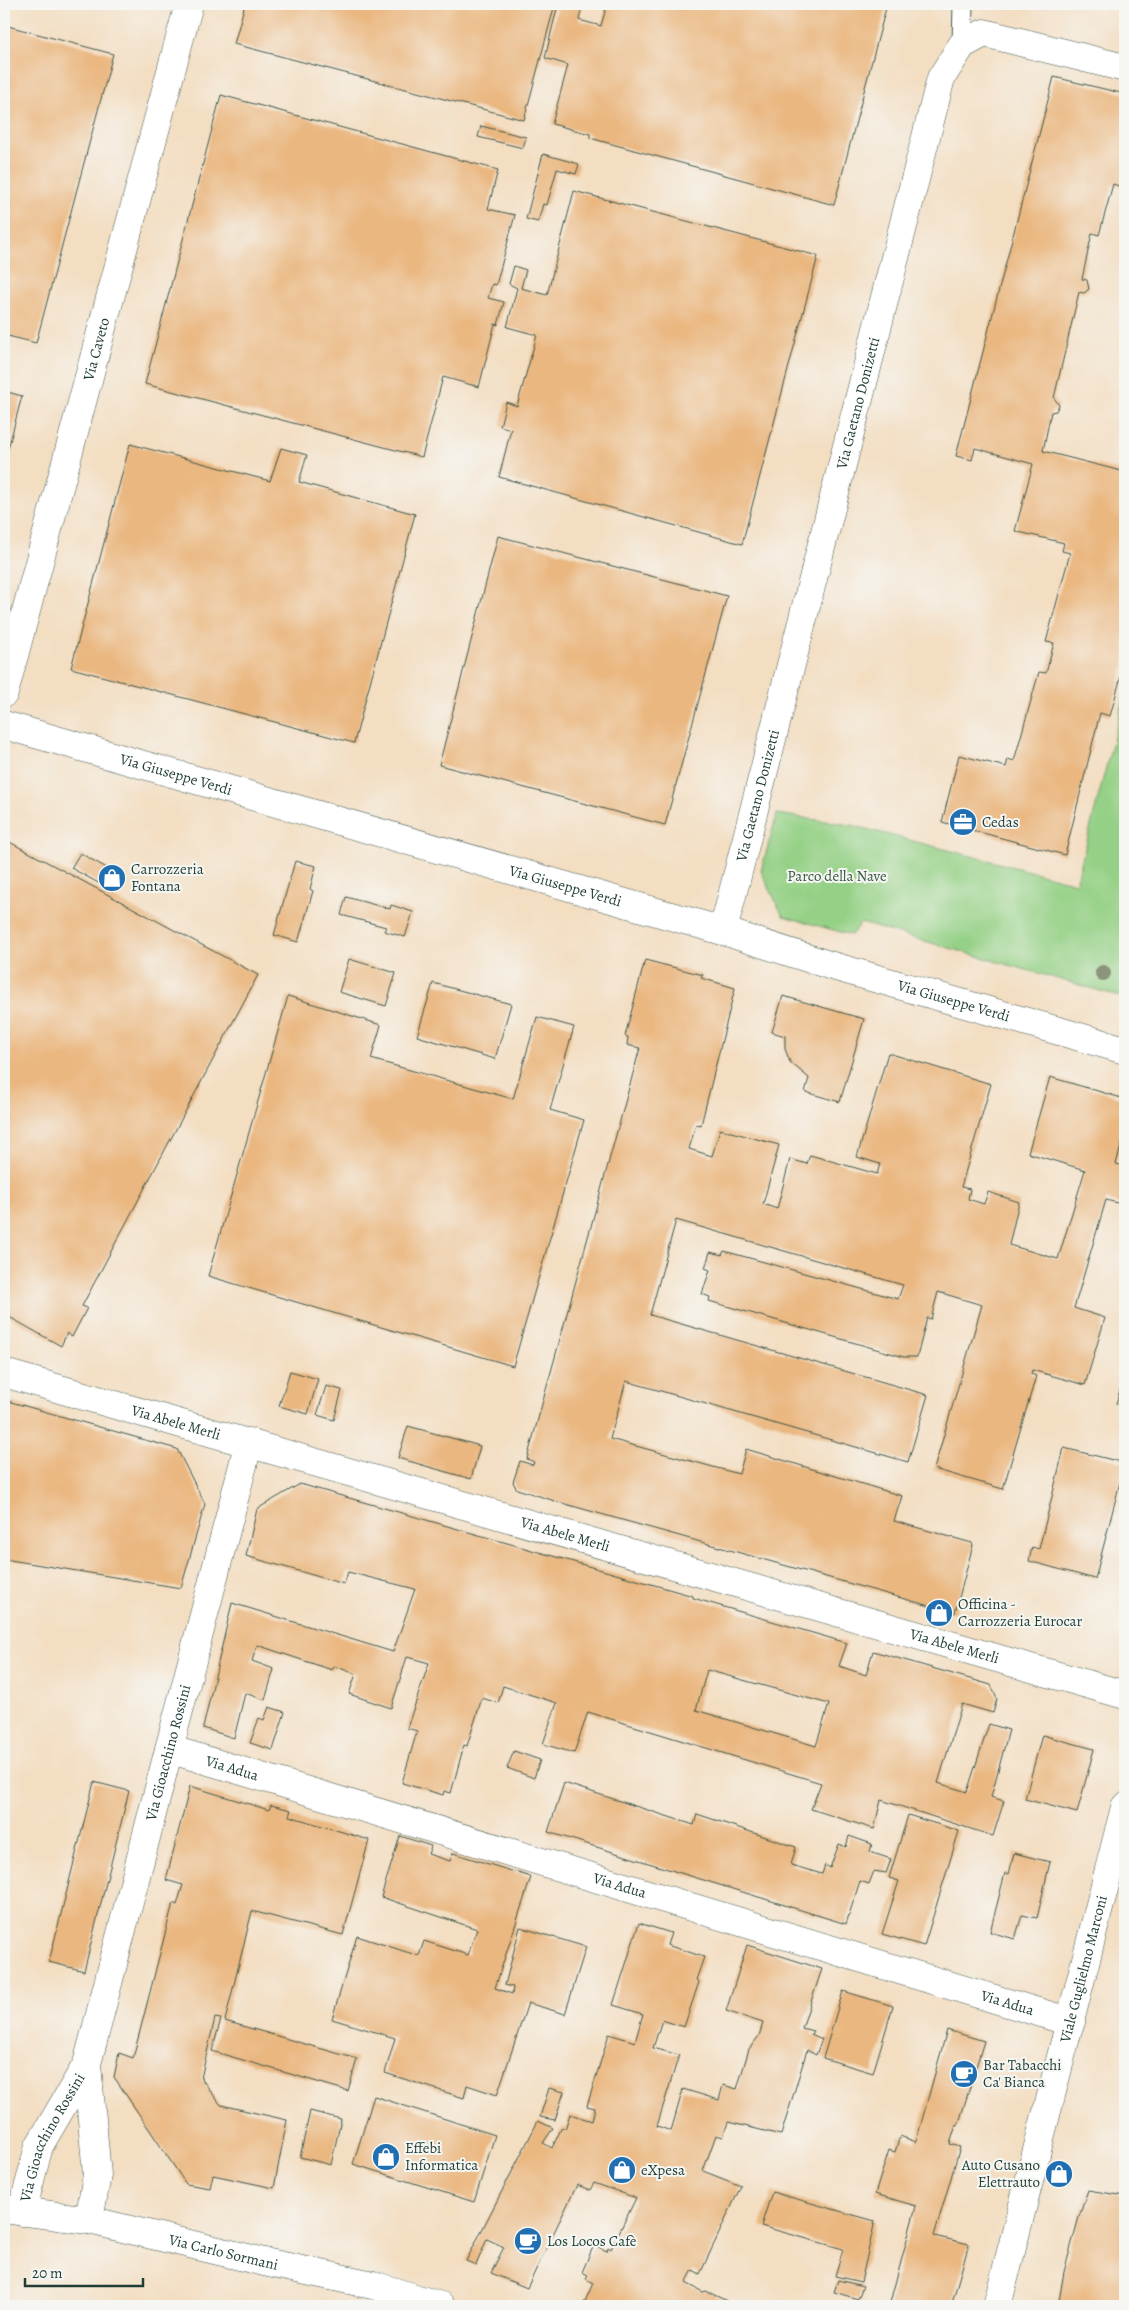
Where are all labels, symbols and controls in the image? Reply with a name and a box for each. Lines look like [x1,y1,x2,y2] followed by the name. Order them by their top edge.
[78,315,114,384] street label: Via Caveto
[831,335,884,472] street label: Via Gaetano Donizetti
[731,727,784,864] street label: Via Gaetano Donizetti
[117,748,235,800] street label: Via Giuseppe Verdi
[948,807,978,837] office icon: Cedas
[982,812,1019,832] place label: Cedas
[131,859,204,896] place label: Carrozzeria Fontana
[506,860,624,911] street label: Via Giuseppe Verdi
[97,863,127,893] shop icon: Carrozzeria Fontana
[787,866,887,886] park label: Parco della Nave
[894,975,1012,1026] street label: Via Giuseppe Verdi
[128,1400,223,1445] street label: Via Abele Merli
[517,1512,612,1557] street label: Via Abele Merli
[958,1594,1083,1631] place label: Officina - Carrozzeria Eurocar
[924,1598,954,1628] shop icon: Officina - Carrozzeria Eurocar
[907,1623,1001,1668] street label: Via Abele Merli
[141,1682,195,1824] street label: Via Gioacchino Rossini
[202,1750,261,1786] street label: Via Adua
[590,1868,649,1903] street label: Via Adua
[1055,1893,1112,2046] street label: Viale Guglielmo Marconi
[977,1985,1036,2020] street label: Via Adua
[983,2055,1061,2092] place label: Bar Tabacchi Ca' Bianca
[949,2059,979,2089] cafe icon: Bar Tabacchi Ca' Bianca
[15,2070,89,2205] street label: Via Gioacchino Rossini
[405,2138,478,2175] place label: Effebi Informatica
[371,2142,401,2172] shop icon: Effebi Informatica
[607,2155,637,2185] shop icon: eXpesa
[961,2155,1040,2192] place label: Auto Cusano Elettrauto
[1044,2159,1074,2189] shop icon: Auto Cusano Elettrauto
[641,2160,685,2180] place label: eXpesa
[513,2226,543,2256] cafe icon: Los Locos Cafè
[166,2229,280,2275] street label: Via Carlo Sormani
[547,2231,637,2251] place label: Los Locos Cafè
[25,2255,142,2287] scale bar
[32,2263,63,2283] text: 20 m

